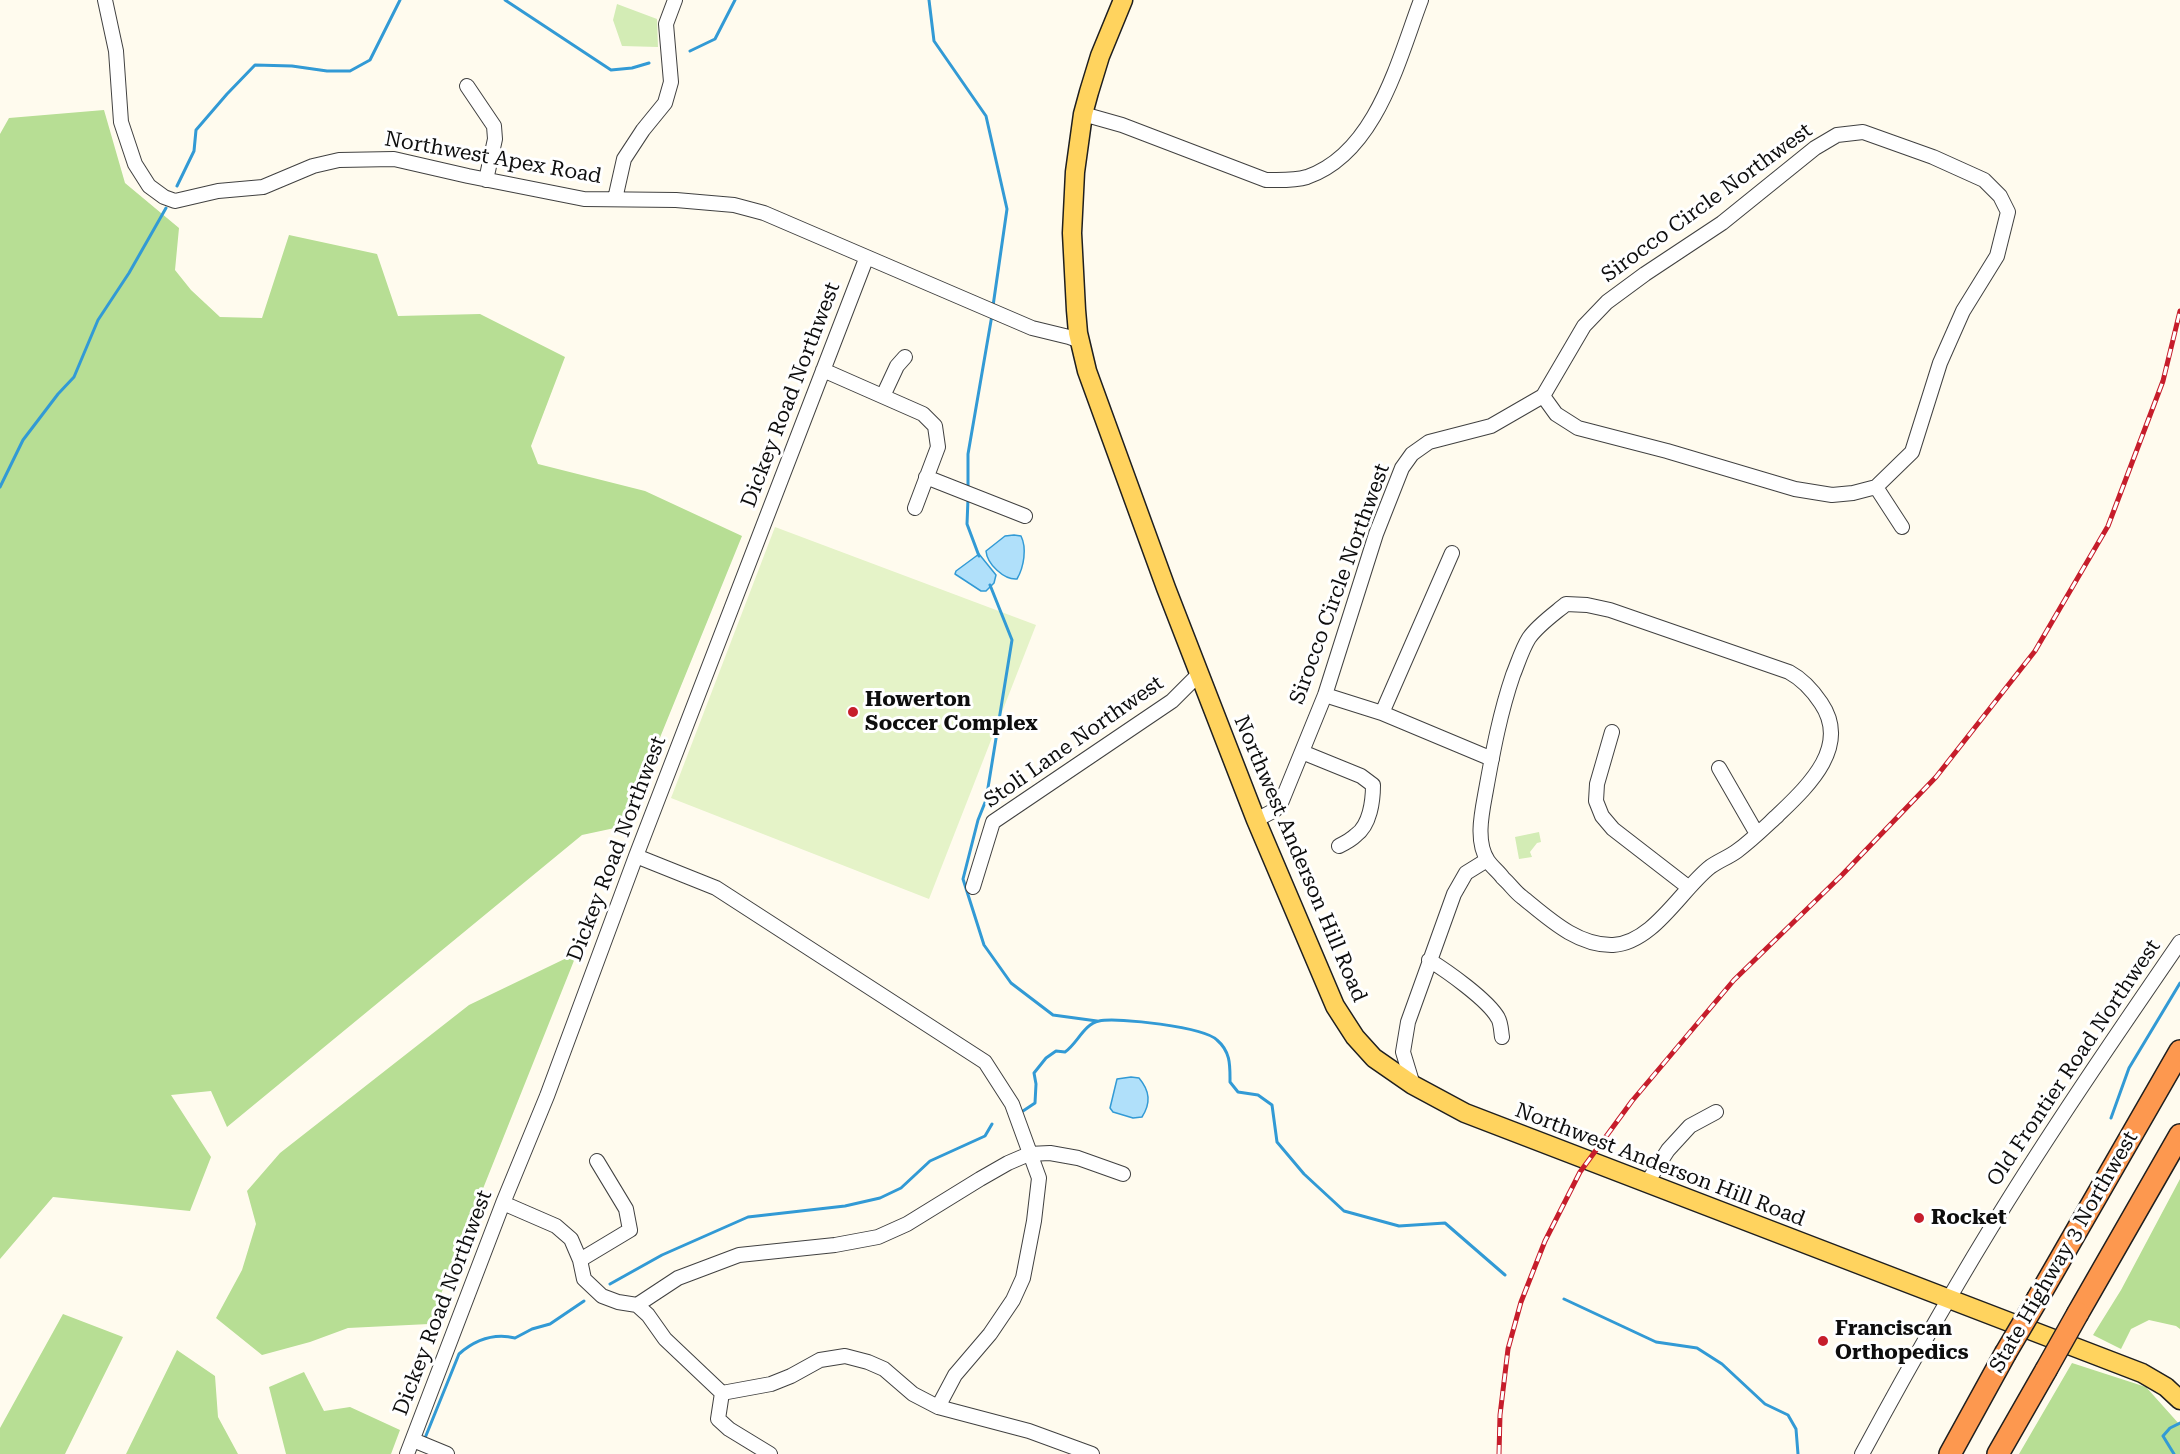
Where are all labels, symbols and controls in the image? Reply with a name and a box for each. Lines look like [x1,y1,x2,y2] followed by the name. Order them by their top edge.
[1597,118,1817,288] street label: Sirocco Circle Northwest
[383,127,603,189] street label: Northwest Apex Road
[736,279,846,511] street label: Dickey Road Northwest
[1285,460,1395,708] street label: Sirocco Circle Northwest
[980,671,1168,813] street label: Stoli Lane Northwest
[865,687,1038,737] place label: Howerton Soccer Complex
[846,705,860,719] marker: Howerton Soccer Complex
[1228,712,1372,1006] street label: Northwest Anderson Hill Road
[562,733,672,965] street label: Dickey Road Northwest
[1982,935,2166,1191] street label: Old Frontier Road Northwest
[1511,1098,1809,1232] street label: Northwest Anderson Hill Road
[1984,1127,2144,1377] street label: State Highway 3 Northwest
[388,1187,498,1419] street label: Dickey Road Northwest
[1931,1205,2006,1231] place label: Rocket
[1912,1211,1926,1225] marker: Rocket
[1835,1316,1969,1366] place label: Franciscan Orthopedics
[1816,1334,1830,1348] marker: Franciscan Orthopedics

